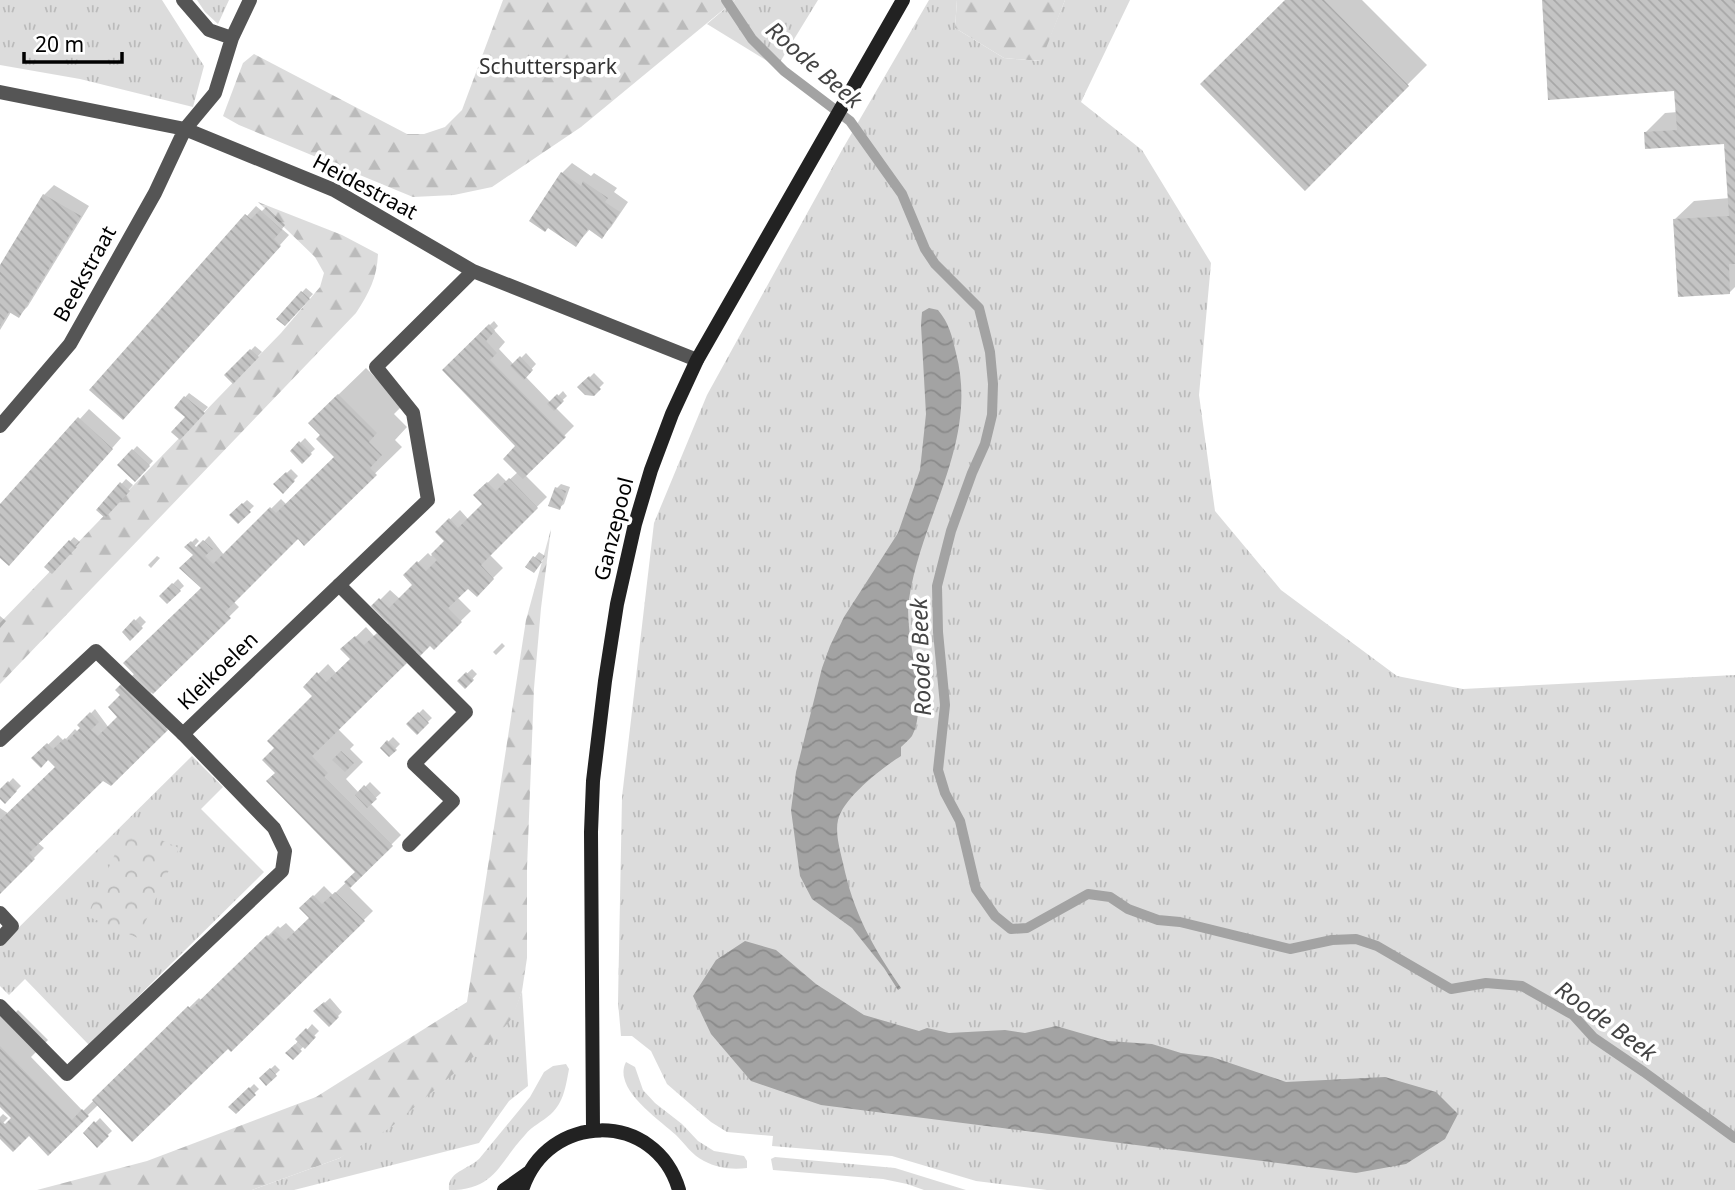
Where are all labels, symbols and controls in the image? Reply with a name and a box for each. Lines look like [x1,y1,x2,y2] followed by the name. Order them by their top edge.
[760,13,871,116] water label: Roode Beek
[24,21,122,65] scale bar
[35,30,84,58] text: 20 m
[479,52,618,80] park label: Schutterspark
[308,147,423,226] street label: Heidestraat
[46,220,122,326] street label: Beekstraat
[587,474,639,583] street label: Ganzepool
[902,596,938,717] water label: Roode Beek
[171,625,264,716] street label: Kleikoelen
[1549,973,1665,1069] water label: Roode Beek

